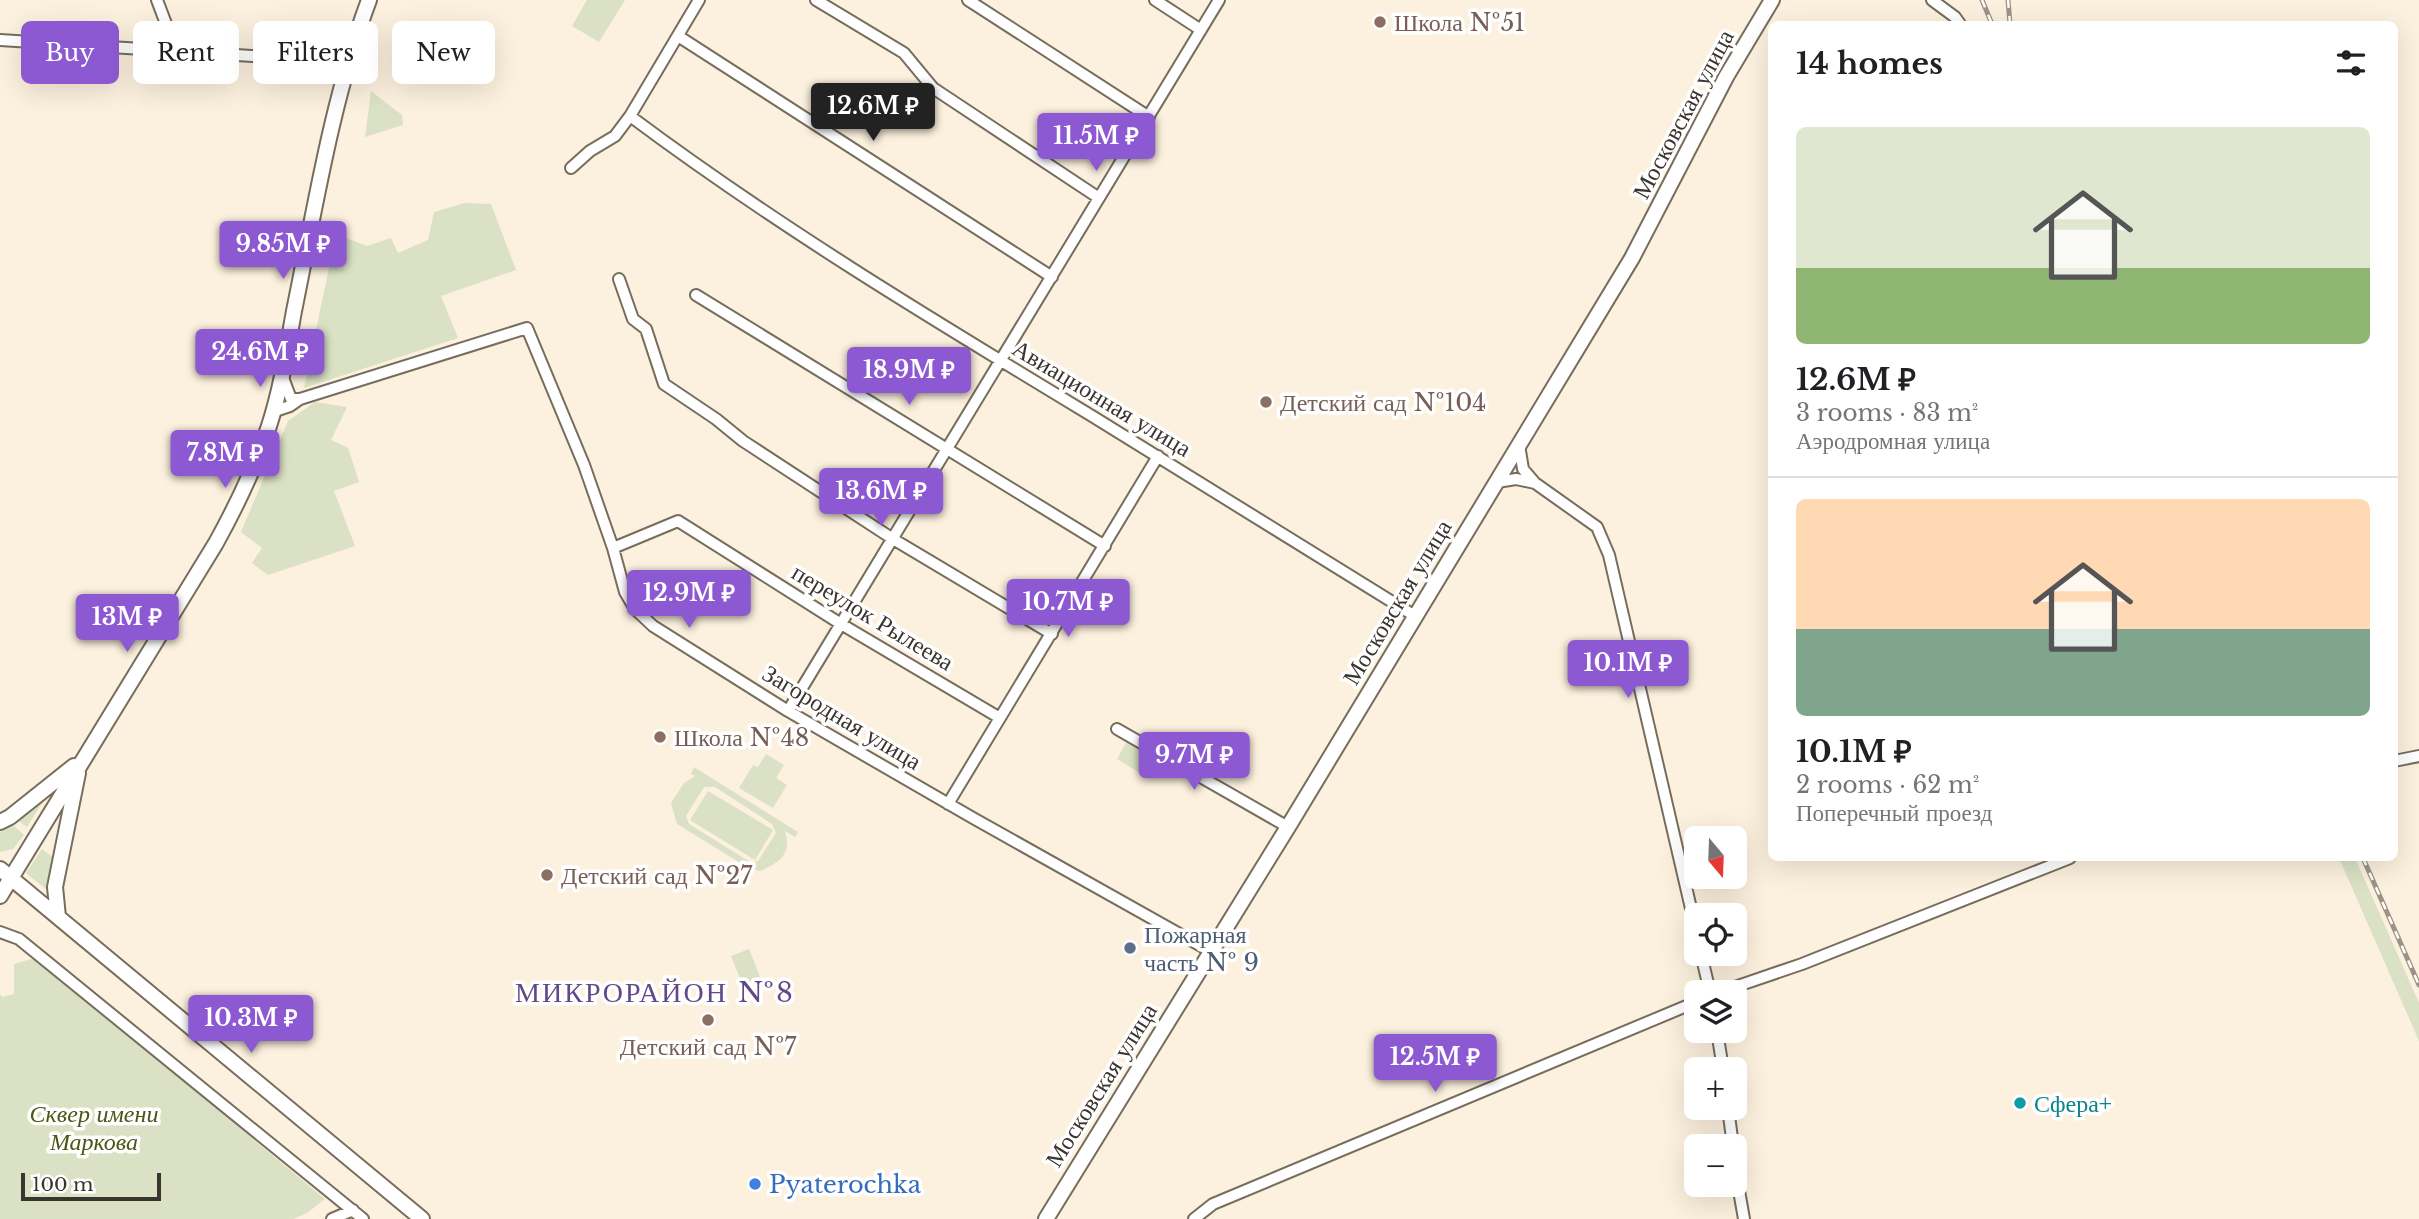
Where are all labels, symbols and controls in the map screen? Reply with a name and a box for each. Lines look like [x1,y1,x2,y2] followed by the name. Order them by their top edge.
[1394,8,1525,37] place label: Школа №51
[1372,14,1388,30] marker: Школа №51
[21,21,119,84] chip: Buy
[133,21,239,84] chip: Rent
[253,21,378,84] chip: Filters
[392,21,495,84] chip: New
[1626,24,1740,204] street label: Московская улица
[2332,44,2370,82] icon: filters
[1796,45,1943,82] text: 14 homes
[808,83,938,143] pin: 12.6M ₽
[827,92,919,120] text: 12.6M ₽
[1031,114,1161,173] pin: 11.5M ₽
[1053,122,1139,150] text: 11.5M ₽
[2020,172,2146,298] icon: home
[218,222,348,281] pin: 9.85M ₽
[235,230,331,258] text: 9.85M ₽
[195,330,325,389] pin: 24.6M ₽
[1007,333,1197,463] street label: Авиационная улица
[211,338,309,366] text: 24.6M ₽
[844,348,974,407] pin: 18.9M ₽
[863,356,955,384] text: 18.9M ₽
[1796,361,1916,398] text: 12.6M ₽
[1280,388,1486,417] place label: Детский сад №104
[1258,394,1274,410] marker: Детский сад №104
[1796,399,1978,427] text: 3 rooms · 83 m²
[1796,427,1990,455] text: Аэродромная улица
[168,430,282,490] pin: 7.8M ₽
[187,439,263,467] text: 7.8M ₽
[816,468,946,528] pin: 13.6M ₽
[835,477,927,505] text: 13.6M ₽
[1336,514,1458,690] street label: Московская улица
[2020,544,2146,670] icon: home
[787,557,959,677] street label: переулок Рылеева
[624,570,754,630] pin: 12.9M ₽
[643,579,735,607] text: 12.9M ₽
[1003,580,1133,639] pin: 10.7M ₽
[1023,588,1113,616] text: 10.7M ₽
[78,594,176,654] pin: 13M ₽
[92,603,162,631] text: 13M ₽
[1563,640,1693,700] pin: 10.1M ₽
[1584,649,1672,677] text: 10.1M ₽
[757,658,927,776] street label: Загородная улица
[674,723,809,752] place label: Школа №48
[652,729,668,745] marker: Школа №48
[1137,732,1251,792] pin: 9.7M ₽
[1796,733,1912,770] text: 10.1M ₽
[1155,741,1233,769] text: 9.7M ₽
[1796,771,1979,799] text: 2 rooms · 62 m²
[1796,799,1992,827] text: Поперечный проезд
[1684,826,1746,889] north arrow
[1684,826,1747,1197] map controls
[561,861,753,890] place label: Детский сад №27
[539,867,555,883] marker: Детский сад №27
[1684,903,1747,966] button: locate
[1144,920,1259,977] place label: Пожарная часть № 9
[1122,940,1138,956] marker: Пожарная часть № 9
[515,975,795,1010] district label: МИКРОРАЙОН №8
[1684,980,1747,1043] button: layers
[186,996,316,1055] pin: 10.3M ₽
[1039,998,1163,1172] street label: Московская улица
[204,1004,298,1032] text: 10.3M ₽
[700,1012,716,1028] marker: Детский сад №7
[620,1032,797,1061] place label: Детский сад №7
[1370,1034,1500,1094] pin: 12.5M ₽
[1390,1043,1480,1071] text: 12.5M ₽
[1684,1057,1747,1120] button: +
[2034,1089,2112,1118] place label: Сфера+
[2012,1095,2028,1111] marker: Сфера+
[30,1099,158,1156] park label: Сквер имени Маркова
[1684,1134,1747,1197] button: −
[21,1170,161,1202] scale bar
[769,1170,922,1199] place label: Pyaterochka
[32,1173,93,1196] text: 100 m
[747,1176,763,1192] marker: Pyaterochka

